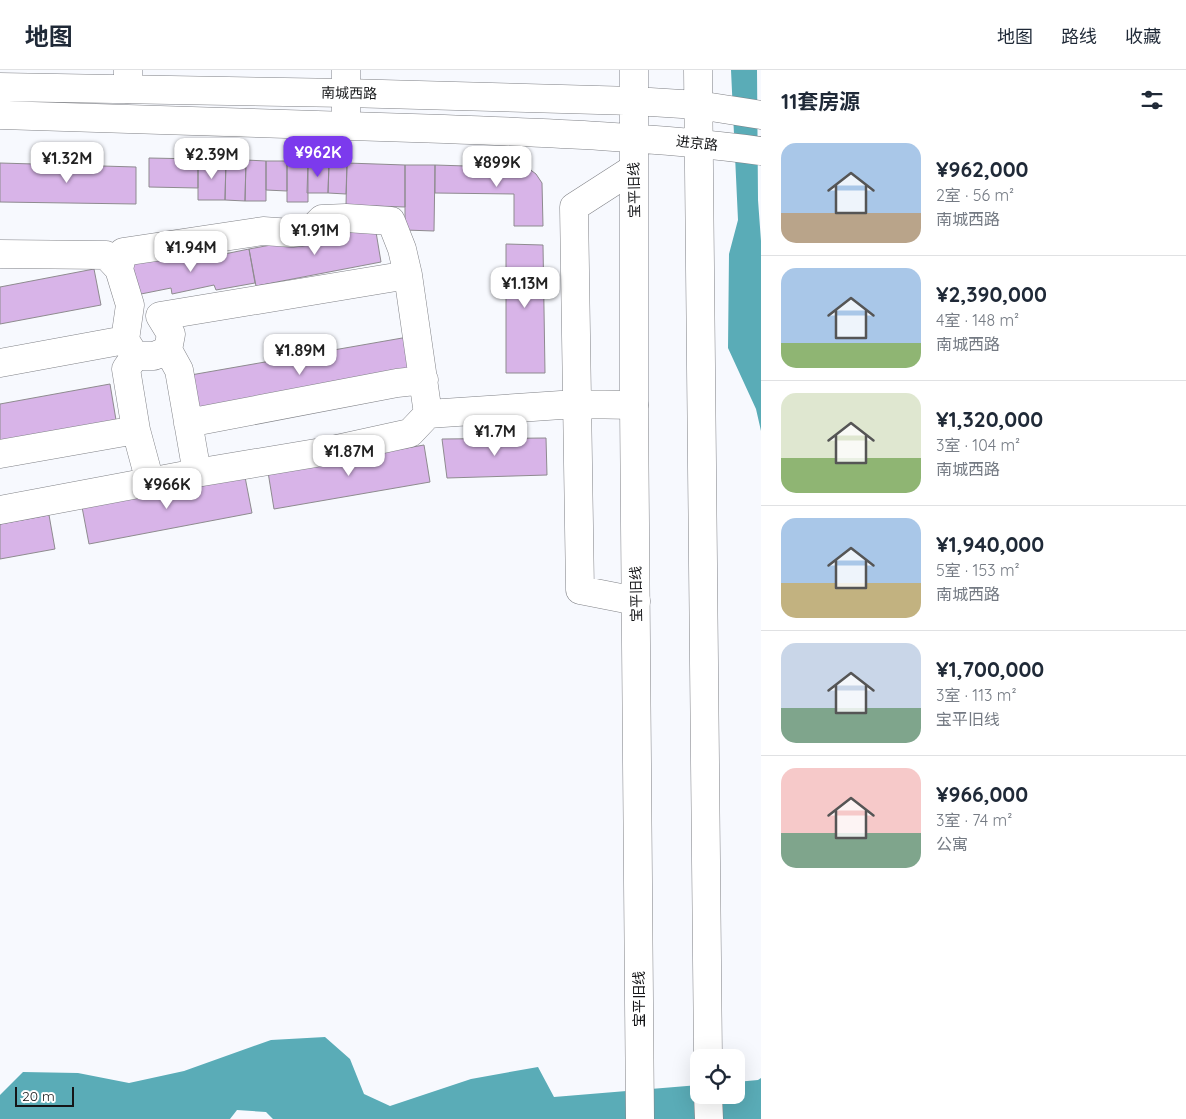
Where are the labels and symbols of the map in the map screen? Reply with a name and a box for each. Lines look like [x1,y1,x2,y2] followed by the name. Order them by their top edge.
[321,84,377,102] street label: 南城西路
[675,132,719,154] street label: 进京路
[283,136,353,178] pin: ¥962K
[171,138,253,180] pin: ¥2.39M
[26,142,108,184] pin: ¥1.32M
[462,146,532,188] pin: ¥899K
[625,162,643,218] street label: 宝平旧线
[274,214,356,256] pin: ¥1.91M
[150,230,232,273] pin: ¥1.94M
[484,266,566,309] pin: ¥1.13M
[259,334,341,376] pin: ¥1.89M
[460,414,530,457] pin: ¥1.7M
[308,434,390,477] pin: ¥1.87M
[132,468,202,510] pin: ¥966K
[627,566,645,622] street label: 宝平旧线
[630,971,648,1027] street label: 宝平旧线
[15,1084,74,1107] scale bar

